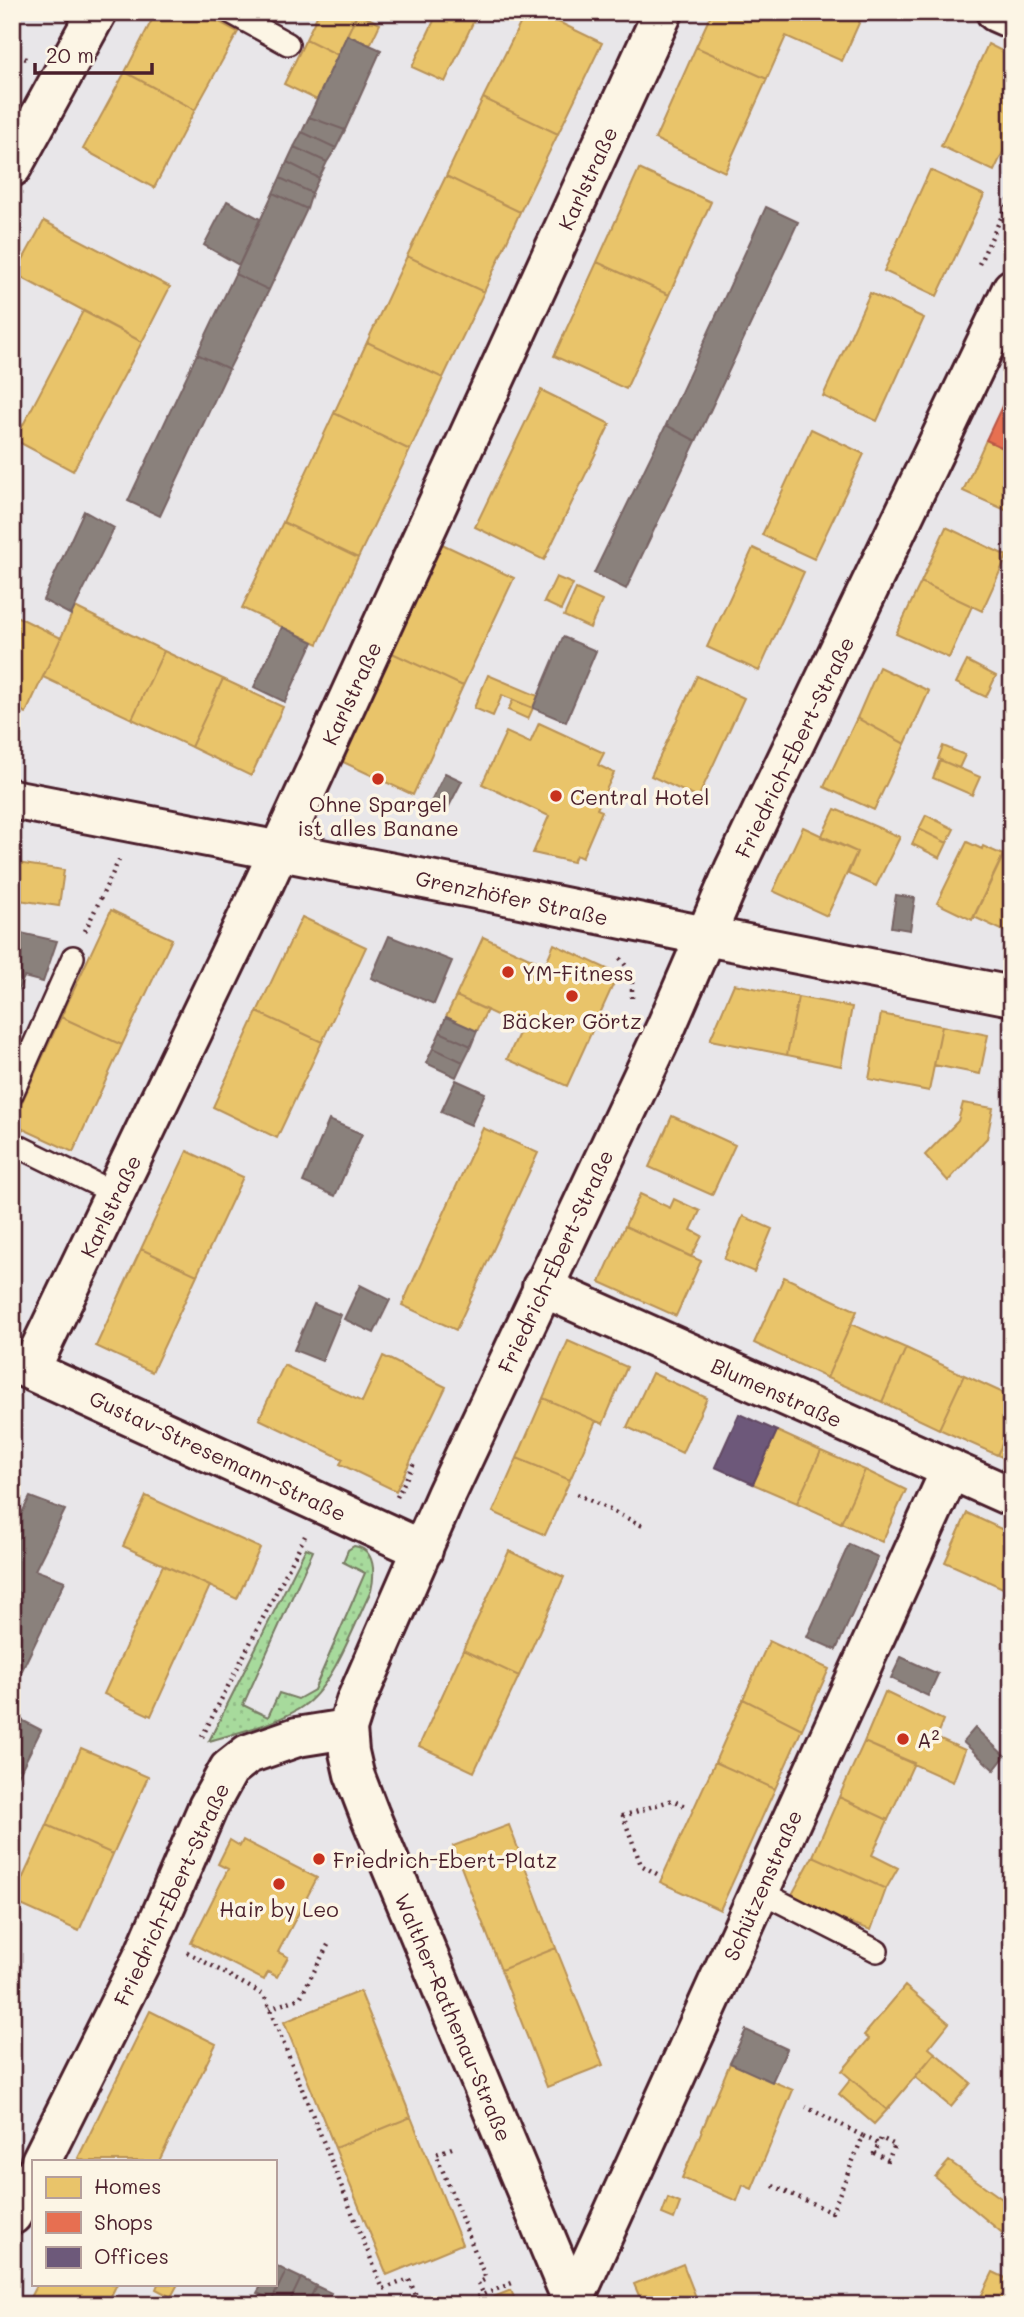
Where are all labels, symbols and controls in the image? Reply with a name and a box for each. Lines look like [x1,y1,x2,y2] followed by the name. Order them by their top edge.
[35,32,152,76] scale bar
[46,41,94,68] text: 20 m
[551,122,623,234] street label: Karlstraße
[729,632,859,862] street label: Friedrich-Ebert-Straße
[315,637,387,749] street label: Karlstraße
[370,771,386,787] marker: Ohne Spargel ist alles Banane
[570,783,709,810] place label: Central Hotel
[548,788,564,804] marker: Central Hotel
[297,790,459,841] place label: Ohne Spargel ist alles Banane
[413,863,611,931] street label: Grenzhöfer Straße
[522,959,634,986] place label: YM-Fitness
[500,964,516,980] marker: YM-Fitness
[564,988,580,1004] marker: Bäcker Görtz
[502,1007,642,1034] place label: Bäcker Görtz
[491,1145,619,1377] street label: Friedrich-Ebert-Straße
[74,1150,146,1262] street label: Karlstraße
[707,1351,847,1433] street label: Blumenstraße
[85,1384,351,1526] street label: Gustav-Stresemann-Straße
[917,1726,940,1753] place label: A²
[895,1731,911,1747] marker: A²
[107,1778,235,2010] street label: Friedrich-Ebert-Straße
[717,1805,807,1965] street label: Schützenstraße
[333,1846,557,1873] place label: Friedrich-Ebert-Platz
[311,1851,327,1867] marker: Friedrich-Ebert-Platz
[271,1876,287,1892] marker: Hair by Leo
[389,1889,519,2145] street label: Walther-Rathenau-Straße
[219,1895,339,1922] place label: Hair by Leo
[32,2160,276,2286] legend
[94,2172,161,2199] text: Homes
[94,2208,153,2235] text: Shops
[94,2242,169,2269] text: Offices

